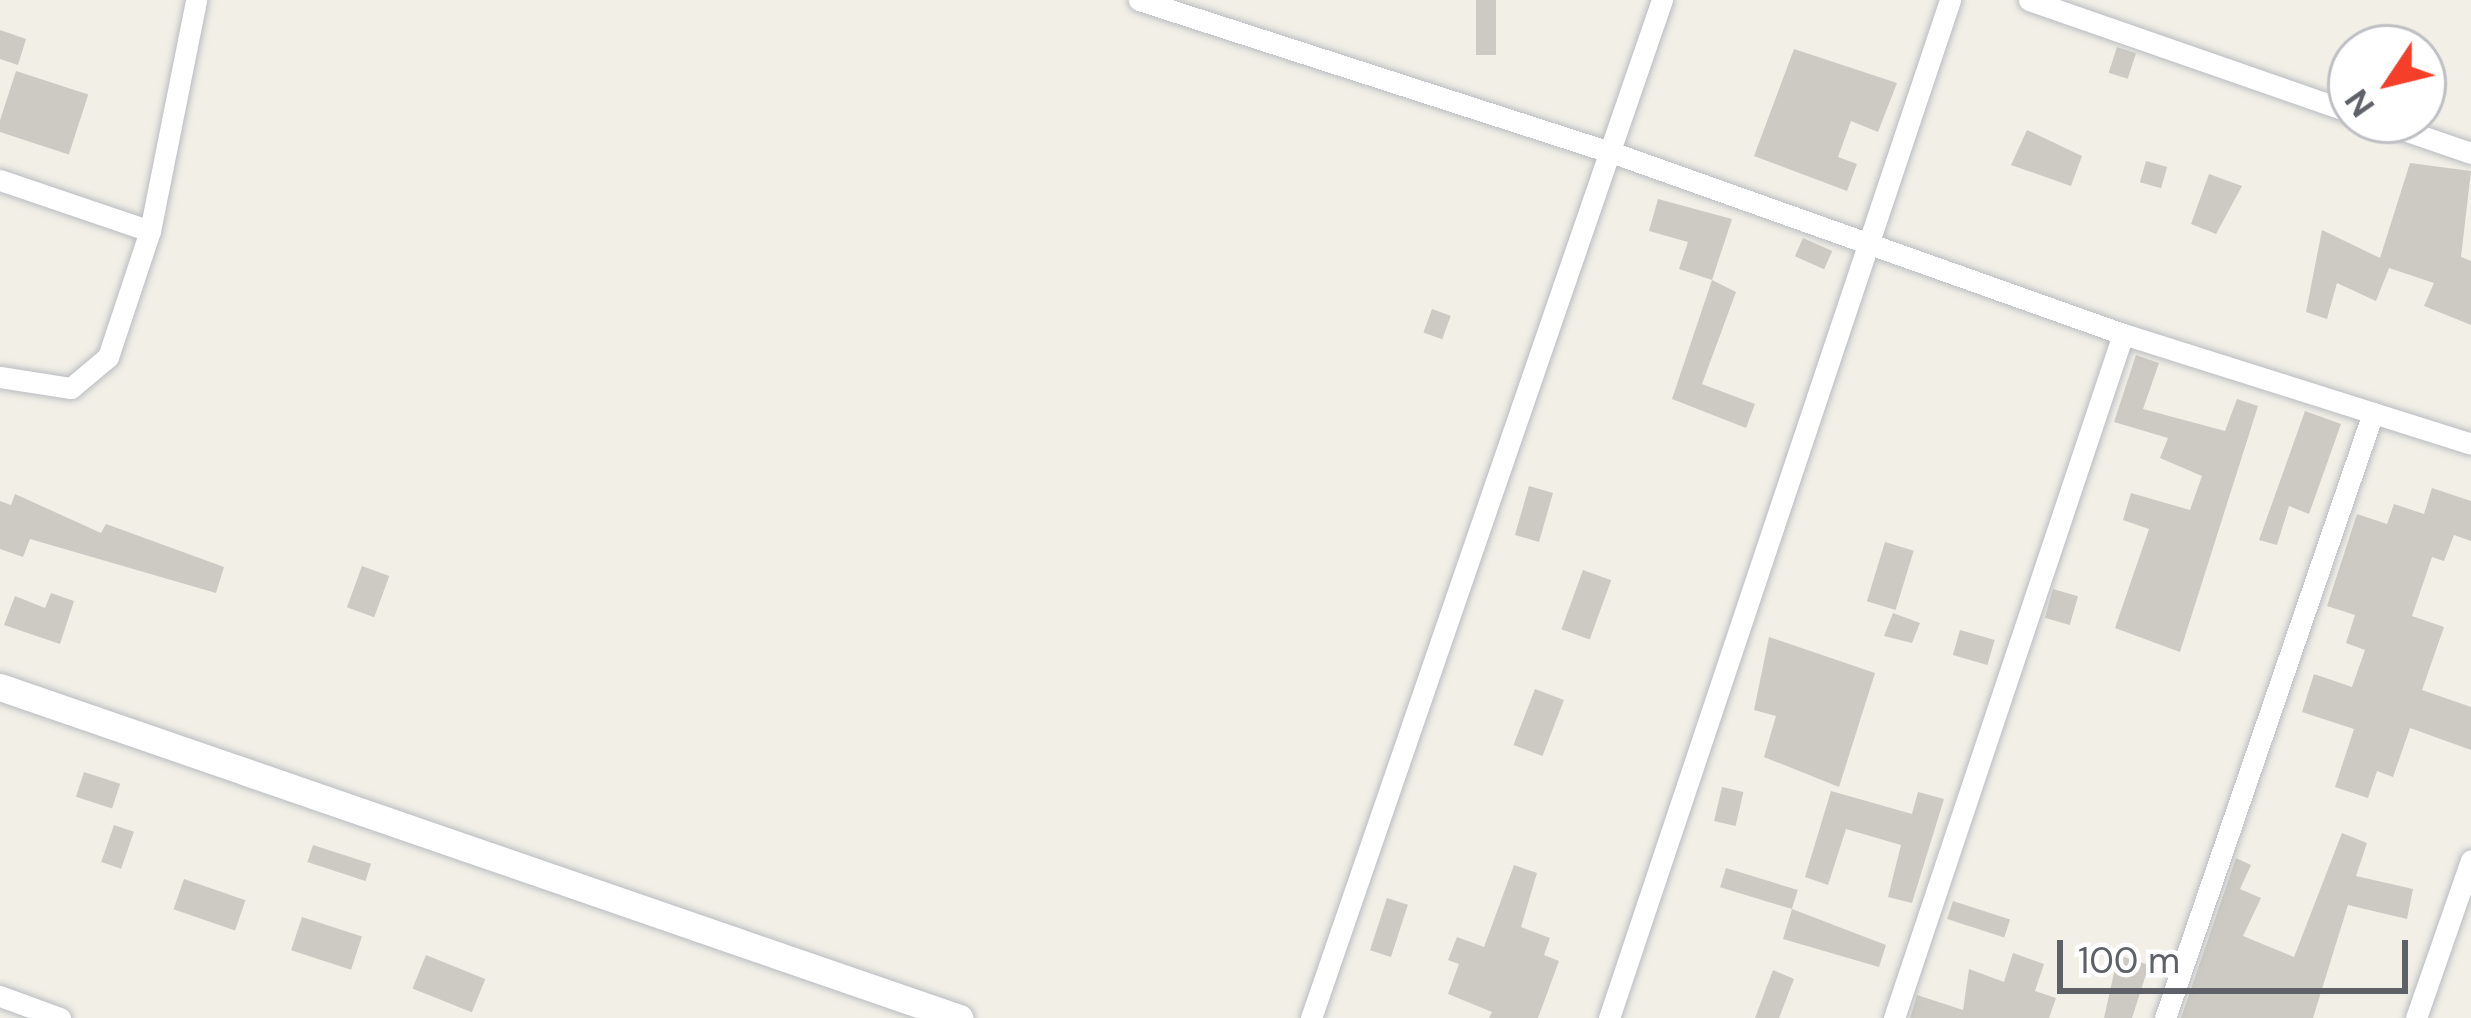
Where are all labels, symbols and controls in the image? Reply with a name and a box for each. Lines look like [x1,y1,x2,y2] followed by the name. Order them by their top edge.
[2327,24,2447,144] north arrow
[2335,81,2384,125] text: N
[2063,916,2414,990] scale bar
[2078,937,2180,984] text: 100 m

